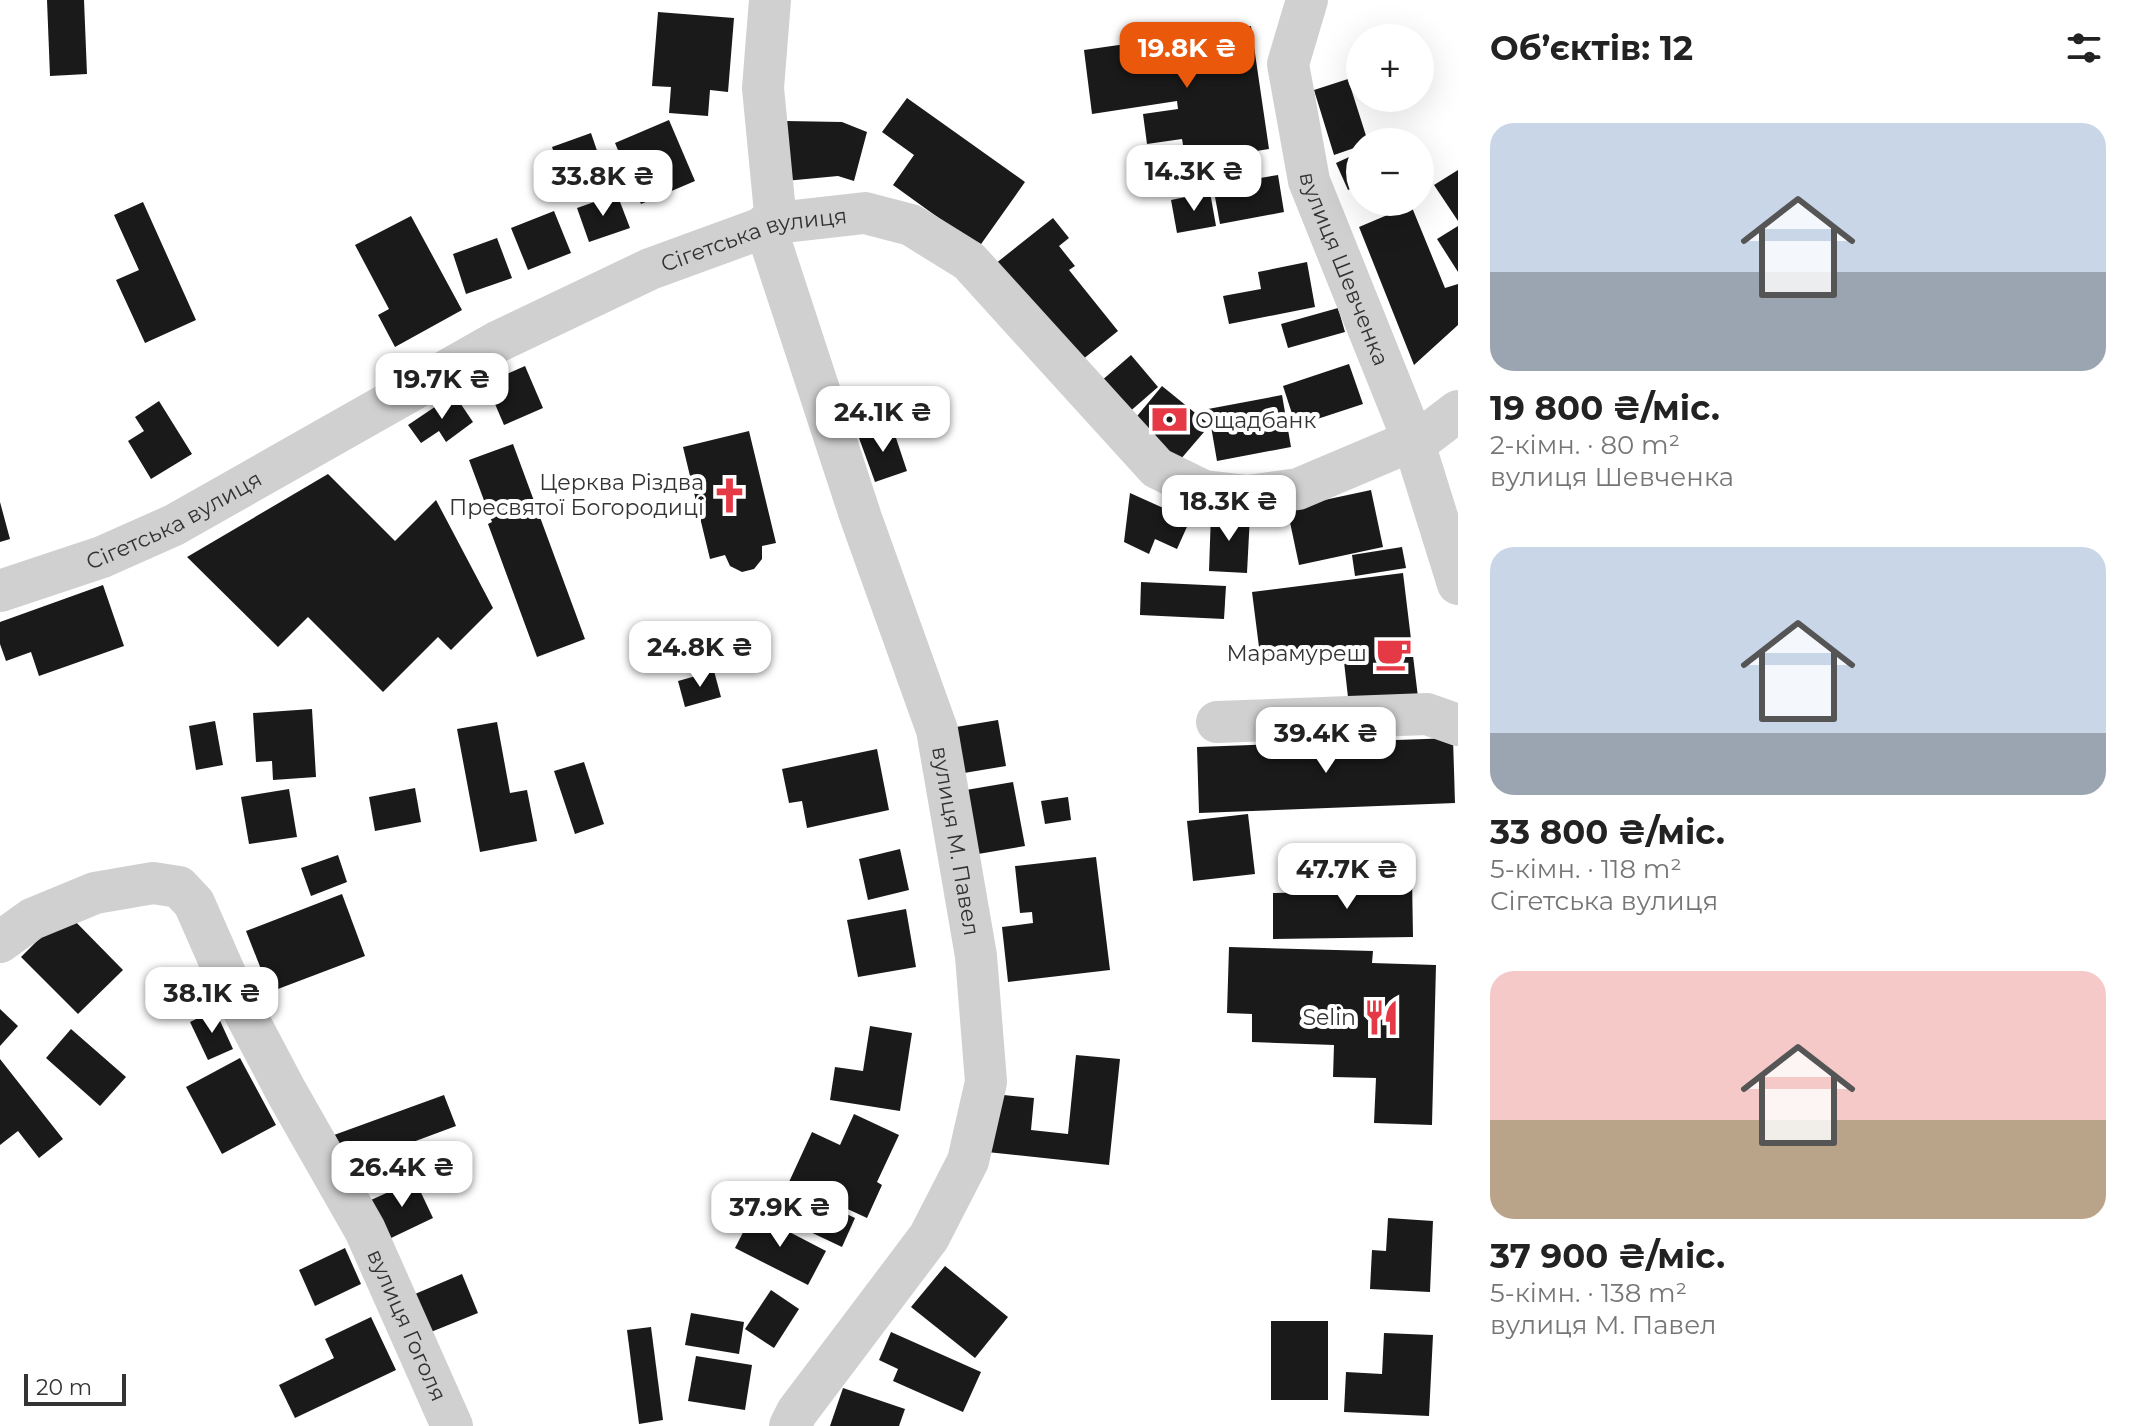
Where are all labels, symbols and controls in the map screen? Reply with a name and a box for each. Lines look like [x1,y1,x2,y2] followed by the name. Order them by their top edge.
[1113,22,1261,90] pin: 19.8K ₴
[1346,24,1434,216] map controls
[1346,24,1434,112] button: +
[2062,26,2106,70] icon: filters
[1490,27,1693,69] text: Об’єктів: 12
[1138,32,1236,64] text: 19.8K ₴
[1346,128,1434,216] button: −
[1120,145,1268,213] pin: 14.3K ₴
[529,150,677,218] pin: 33.8K ₴
[1144,155,1244,187] text: 14.3K ₴
[552,160,654,192] text: 33.8K ₴
[1294,170,1395,369] street label: вулиця Шевченка
[1726,175,1870,319] icon: home
[657,202,848,277] street label: Сігетська вулиця
[368,353,516,421] pin: 19.7K ₴
[394,363,491,395] text: 19.7K ₴
[809,386,957,454] pin: 24.1K ₴
[1490,387,1720,429] text: 19 800 ₴/міс.
[834,396,932,428] text: 24.1K ₴
[1150,401,1188,439] bank icon: Ощадбанк
[1195,407,1316,434] place label: Ощадбанк
[1490,429,1680,461] text: 2-кімн. · 80 m²
[1490,461,1734,493] text: вулиця Шевченка
[82,465,266,575] street label: Сігетська вулиця
[449,469,704,521] place label: Церква Різдва Пресвятої Богородиці
[1155,475,1303,543] pin: 18.3K ₴
[711,476,749,514] church icon: Церква Різдва Пресвятої Богородиці
[1180,485,1278,517] text: 18.3K ₴
[1726,599,1870,743] icon: home
[626,621,774,689] pin: 24.8K ₴
[647,631,753,663] text: 24.8K ₴
[1374,634,1412,672] cafe icon: Марамуреш
[1226,640,1367,667] place label: Марамуреш
[1252,707,1400,775] pin: 39.4K ₴
[1274,717,1378,749] text: 39.4K ₴
[927,744,986,938] street label: вулиця М. Павел
[1490,811,1725,853] text: 33 800 ₴/міс.
[1273,843,1421,911] pin: 47.7K ₴
[1296,853,1398,885] text: 47.7K ₴
[1490,853,1682,885] text: 5-кімн. · 118 m²
[1490,885,1718,917] text: Сігетська вулиця
[138,967,286,1035] pin: 38.1K ₴
[163,977,261,1009] text: 38.1K ₴
[1363,998,1401,1036] restaurant icon: Selin
[1302,1004,1356,1031] place label: Selin
[1726,1023,1870,1167] icon: home
[328,1141,476,1209] pin: 26.4K ₴
[350,1151,454,1183] text: 26.4K ₴
[706,1181,854,1249] pin: 37.9K ₴
[729,1191,831,1223] text: 37.9K ₴
[1490,1235,1725,1277] text: 37 900 ₴/міс.
[362,1245,453,1405] street label: вулиця Гоголя
[1490,1277,1687,1309] text: 5-кімн. · 138 m²
[1490,1309,1716,1341] text: вулиця М. Павел
[24,1370,126,1406] scale bar
[36,1374,92,1401] text: 20 m

